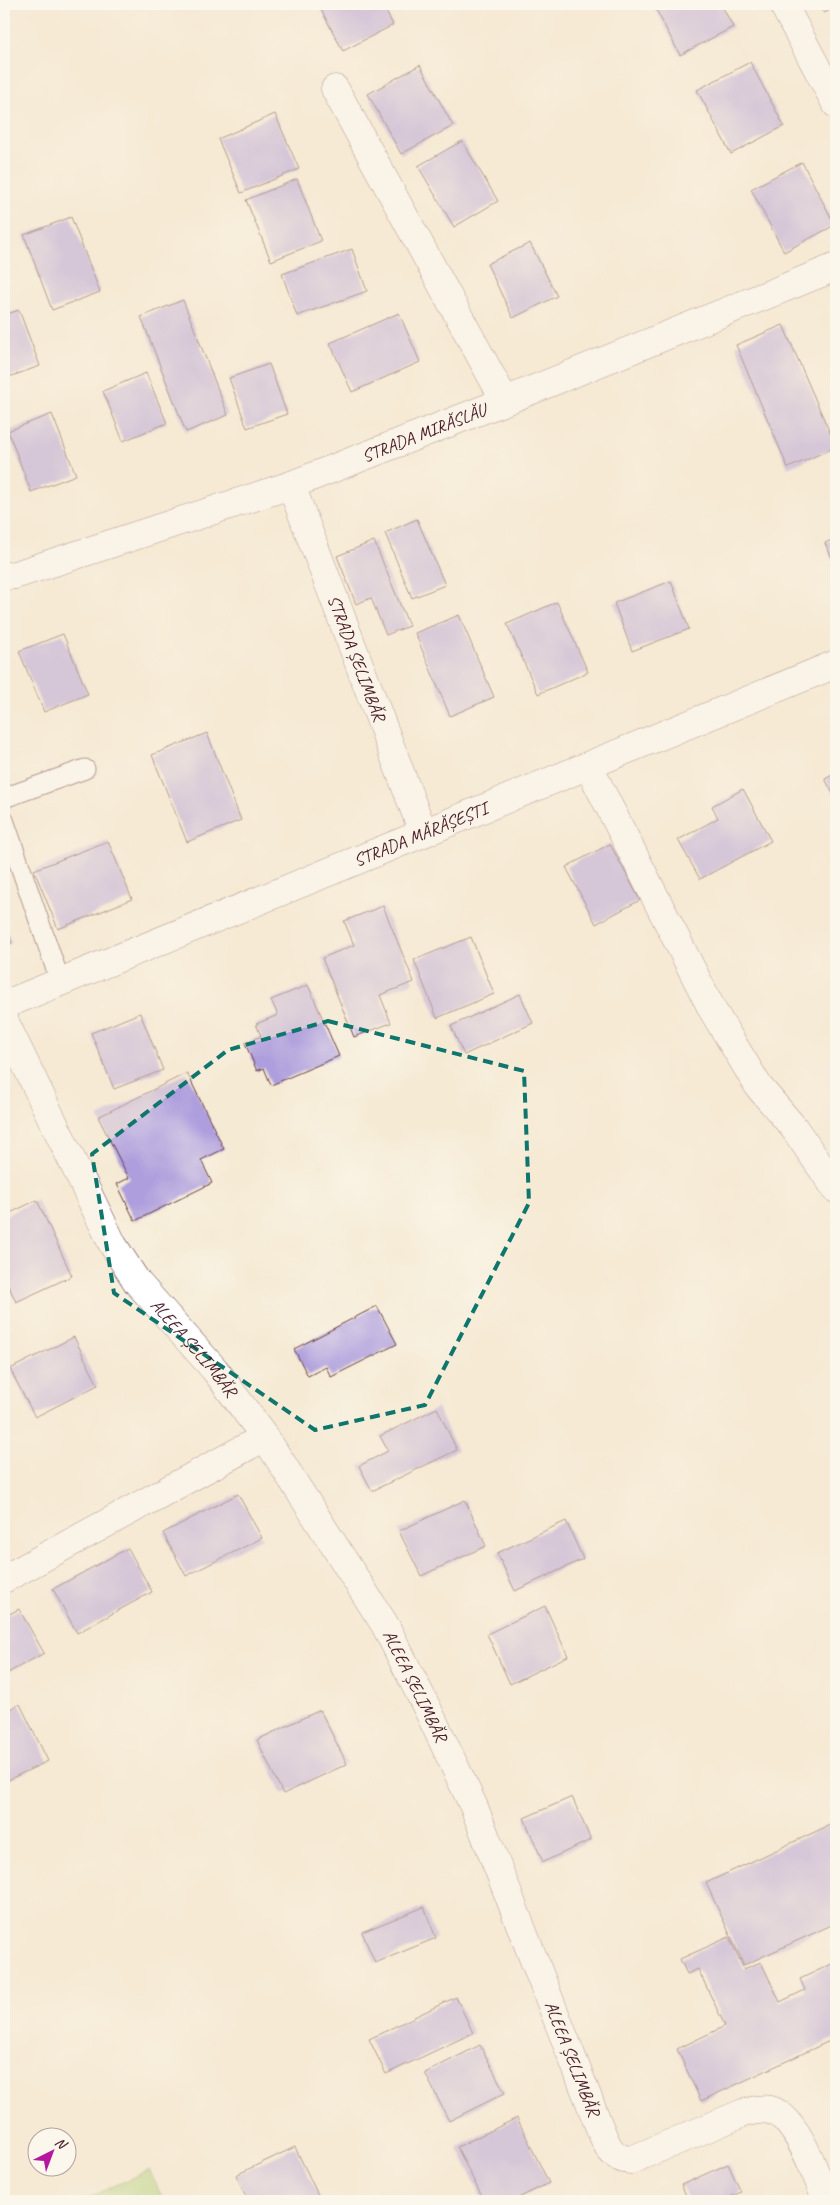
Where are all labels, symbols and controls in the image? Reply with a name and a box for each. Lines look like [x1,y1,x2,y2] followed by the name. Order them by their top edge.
[359,397,492,467] street label: STRADA MIRĂSLĂU
[323,592,392,726] street label: STRADA ȘELIMBĂR
[350,796,494,871] street label: STRADA MĂRĂȘEȘTI
[146,1294,243,1403] street label: ALEEA ȘELIMBĂR
[378,1626,453,1747] street label: ALEEA ȘELIMBĂR
[540,1998,606,2121] street label: ALEEA ȘELIMBĂR
[28,2128,78,2178] north arrow
[51,2133,71,2153] text: N

